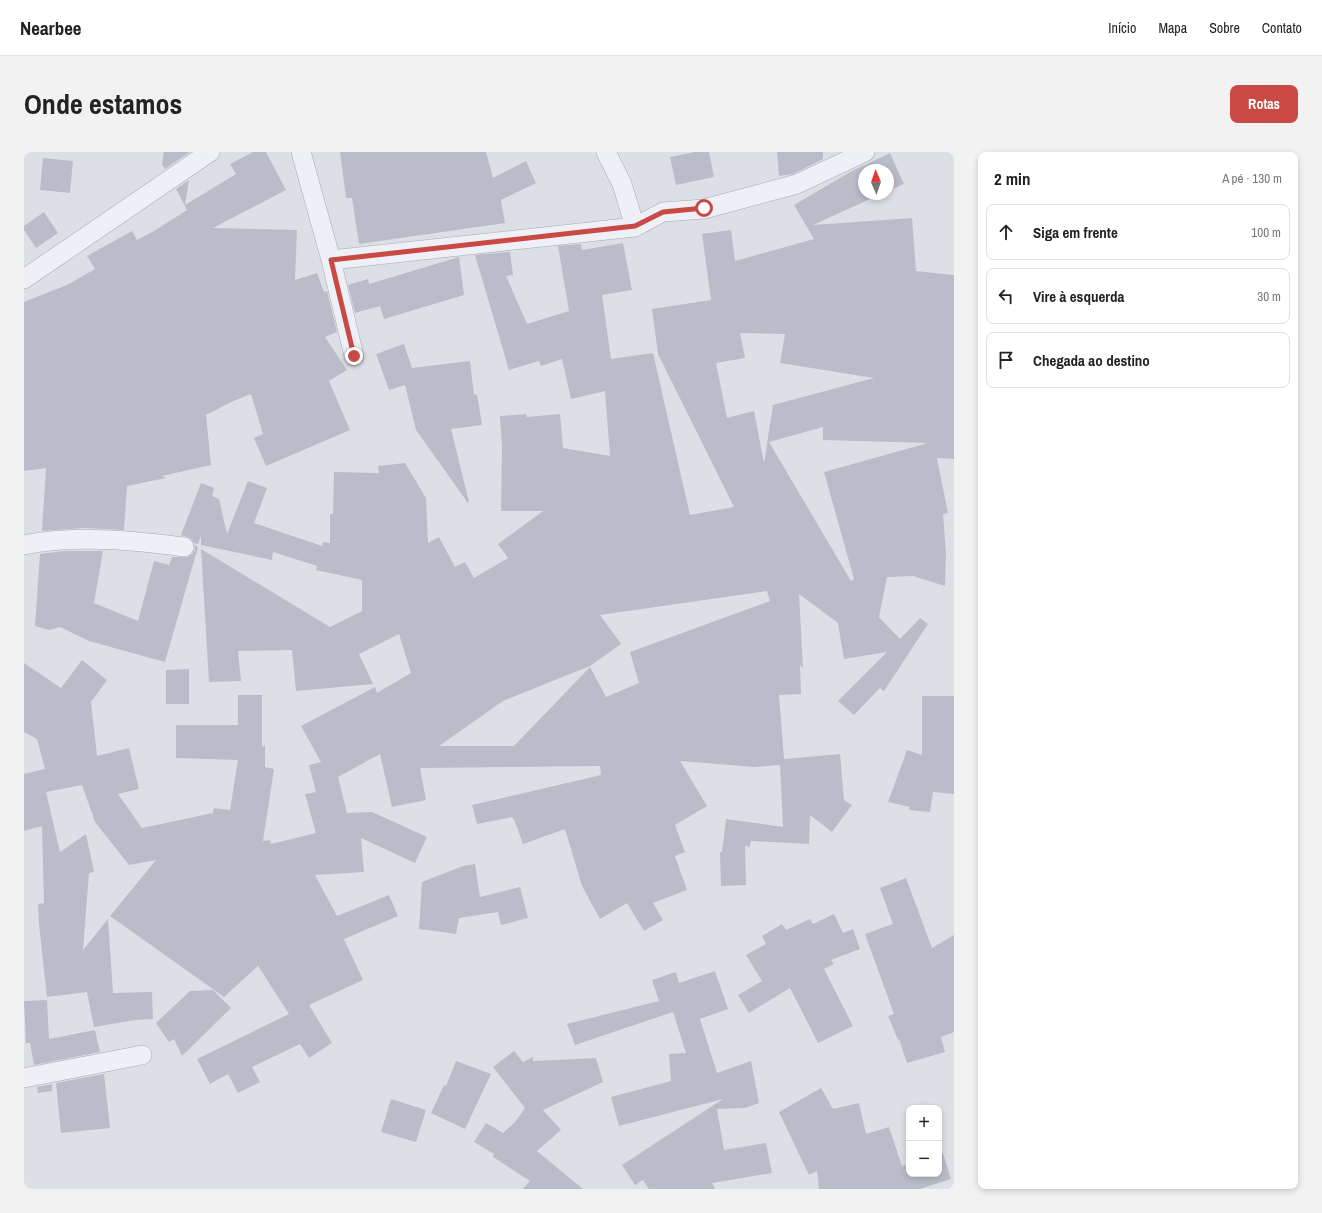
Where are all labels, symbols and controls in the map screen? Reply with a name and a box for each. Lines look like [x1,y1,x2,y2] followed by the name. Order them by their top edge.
[20,15,81,41] text: Nearbee
[1108,19,1136,37] text: Início
[1158,19,1187,37] text: Mapa
[1209,19,1240,37] text: Sobre
[1262,19,1302,37] text: Contato
[24,85,182,123] text: Onde estamos
[1230,85,1298,123] button: Rotas
[858,164,894,200] north arrow
[994,167,1030,190] text: 2 min
[1222,170,1282,187] text: A pé · 130 m
[695,199,713,217] route start
[995,221,1017,243] icon: ahead
[1033,222,1118,243] text: Siga em frente
[1251,224,1281,241] text: 100 m
[995,285,1017,307] icon: left
[1033,286,1124,307] text: Vire à esquerda
[1257,288,1281,305] text: 30 m
[345,347,363,365] route end
[995,349,1017,371] icon: arrive
[1033,350,1150,371] text: Chegada ao destino
[906,1105,942,1177] map controls
[906,1105,942,1141] button: +
[906,1141,942,1177] button: −

